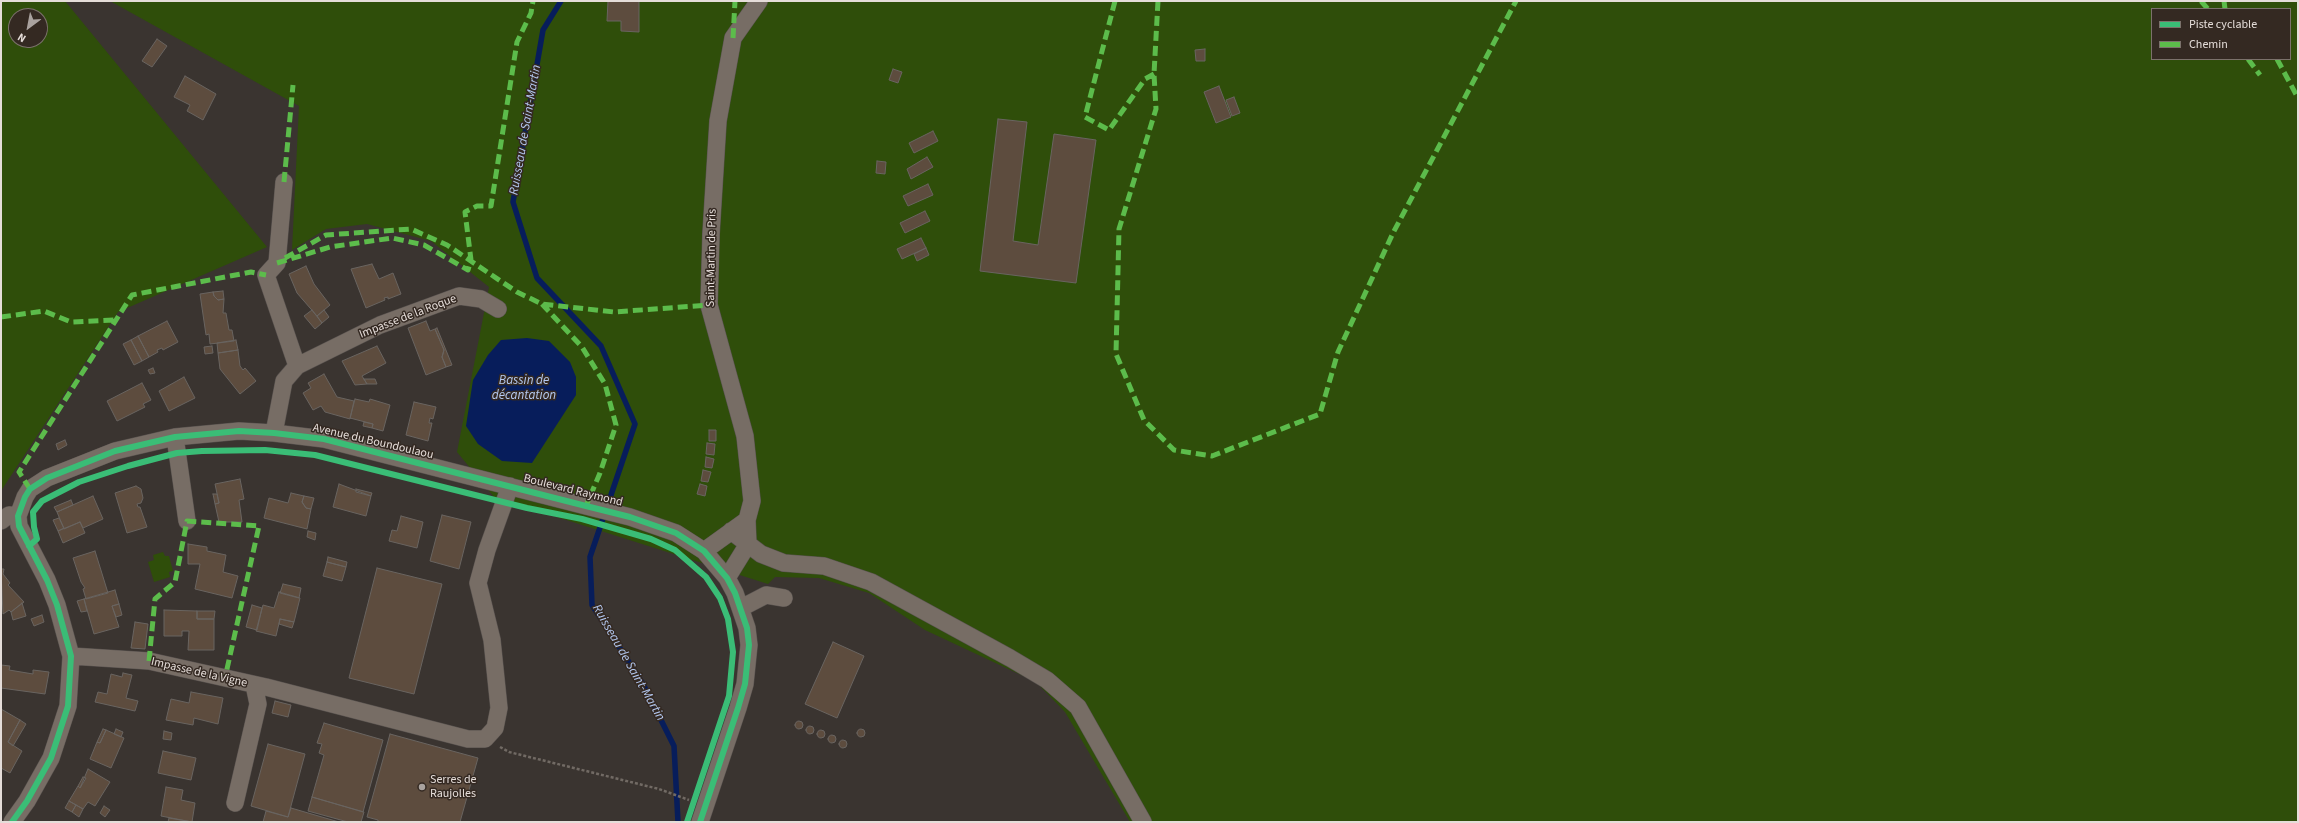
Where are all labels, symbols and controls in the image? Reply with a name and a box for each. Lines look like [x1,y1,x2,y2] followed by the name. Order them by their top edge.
[8,8,48,48] north arrow
[2151,8,2291,60] legend
[2189,16,2257,33] text: Piste cyclable
[15,29,29,46] text: N
[2189,36,2228,53] text: Chemin
[507,64,545,196] water label: Ruisseau de Saint-Martin
[704,209,720,307] street label: Saint-Martin de Pris
[357,292,459,342] street label: Impasse de la Roque
[492,373,556,404] water label: Bassin de décantation
[311,421,435,463] street label: Avenue du Boundoulaou
[522,472,624,510] street label: Boulevard Raymond
[588,602,668,724] water label: Ruisseau de Saint-Martin
[150,655,248,691] street label: Impasse de la Vigne
[430,773,477,801] place label: Serres de Raujolles
[417,782,427,792] marker: Serres de Raujolles

